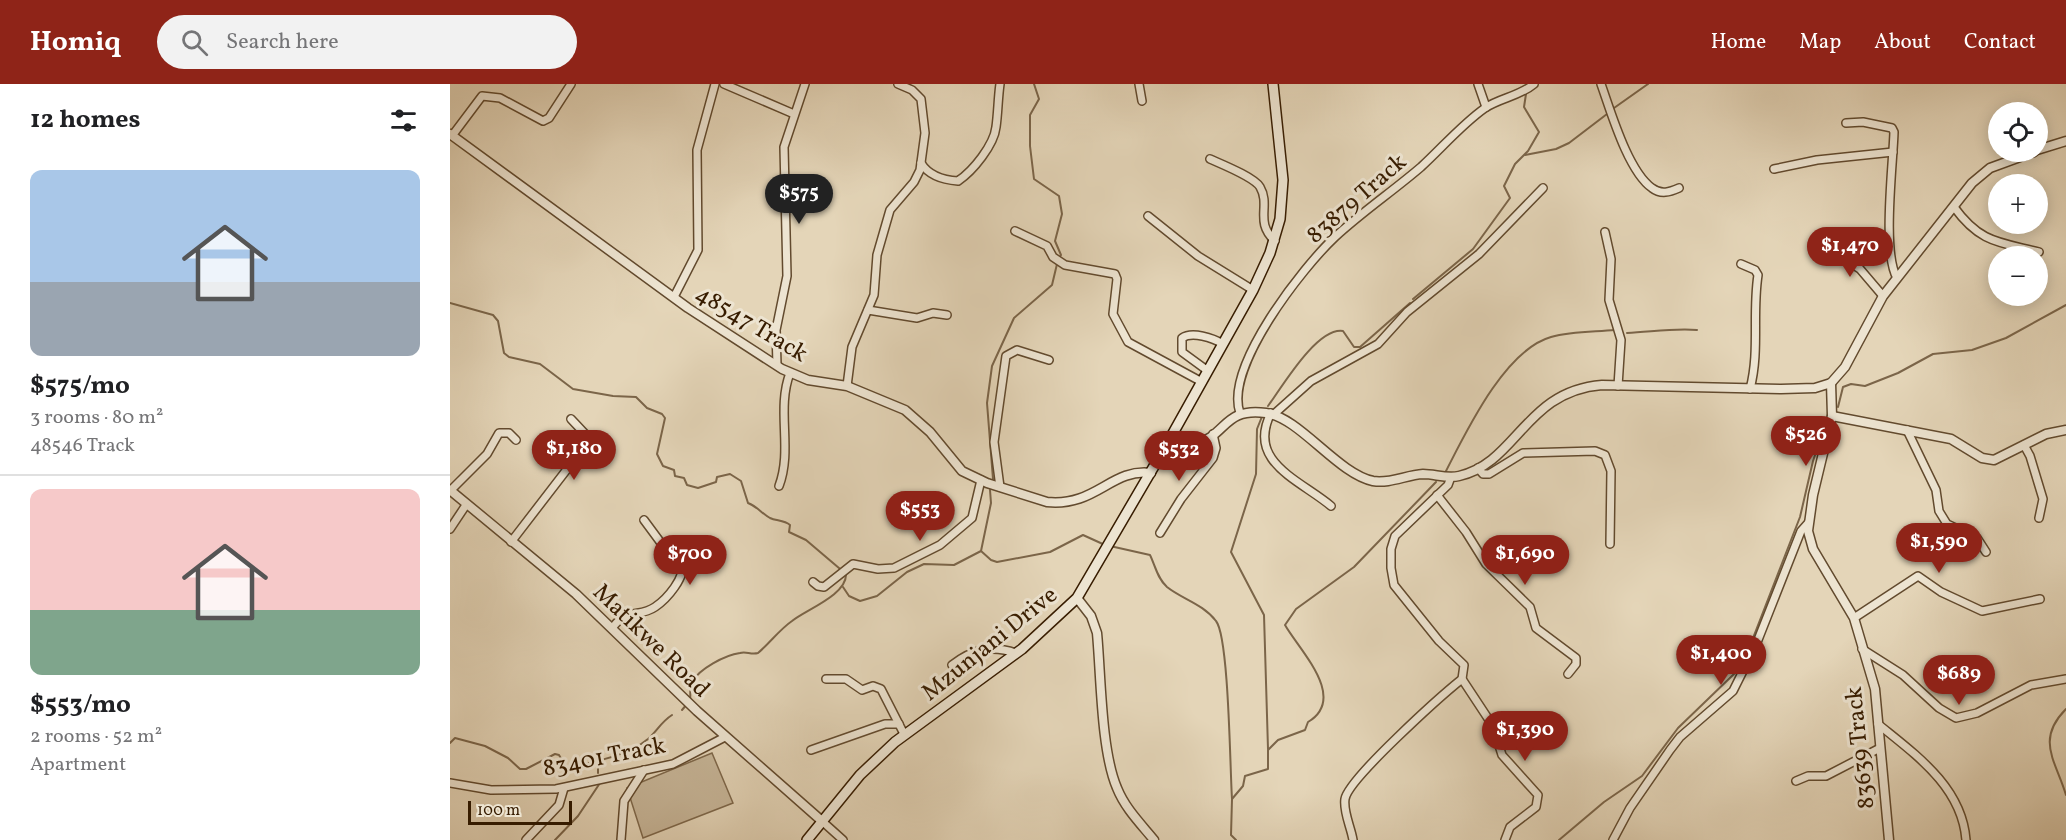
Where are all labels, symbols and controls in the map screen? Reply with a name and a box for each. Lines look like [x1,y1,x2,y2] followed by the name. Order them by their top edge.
[157,15,577,69] search box
[30,23,121,62] text: Homiq
[178,26,211,59] icon: search
[226,27,339,58] text: Search here
[1711,28,1766,57] text: Home
[1799,28,1841,57] text: Map
[1874,28,1931,57] text: About
[1964,28,2036,57] text: Contact
[30,102,141,138] text: 12 homes
[1988,102,2048,306] map controls
[1988,102,2048,162] button: locate
[387,104,420,137] icon: filters
[1300,146,1415,253] street label: 83879 Track
[763,174,835,225] pin: $575
[1988,174,2048,234] button: +
[779,179,819,207] text: $575
[171,209,279,317] icon: home
[1801,227,1899,278] pin: $1,470
[1821,232,1879,260] text: $1,470
[1988,246,2048,306] button: −
[688,278,814,372] street label: 48547 Track
[30,368,130,404] text: $575/mo
[30,404,163,432] text: 3 rooms · 80 m²
[1770,416,1842,467] pin: $526
[1785,421,1827,449] text: $526
[525,430,623,481] pin: $1,180
[1143,431,1215,482] pin: $532
[30,432,135,460] text: 48546 Track
[546,435,602,463] text: $1,180
[1158,436,1200,464] text: $532
[884,491,956,542] pin: $553
[900,496,940,524] text: $553
[1890,523,1988,574] pin: $1,590
[171,528,279,636] icon: home
[1910,528,1968,556] text: $1,590
[654,535,726,586] pin: $700
[1476,535,1574,586] pin: $1,690
[668,540,712,568] text: $700
[1495,540,1555,568] text: $1,690
[584,577,717,706] street label: Matikwe Road
[915,579,1065,710] street label: Mzunjani Drive
[1672,635,1770,686] pin: $1,400
[1690,640,1752,668] text: $1,400
[1923,655,1995,706] pin: $689
[1937,660,1981,688] text: $689
[1838,685,1884,811] street label: 83639 Track
[30,687,131,723] text: $553/mo
[1476,711,1574,762] pin: $1,390
[1496,716,1554,744] text: $1,390
[30,723,162,751] text: 2 rooms · 52 m²
[540,729,669,787] street label: 83401 Track
[30,751,126,779] text: Apartment
[468,798,572,826] scale bar
[477,800,520,822] text: 100 m

